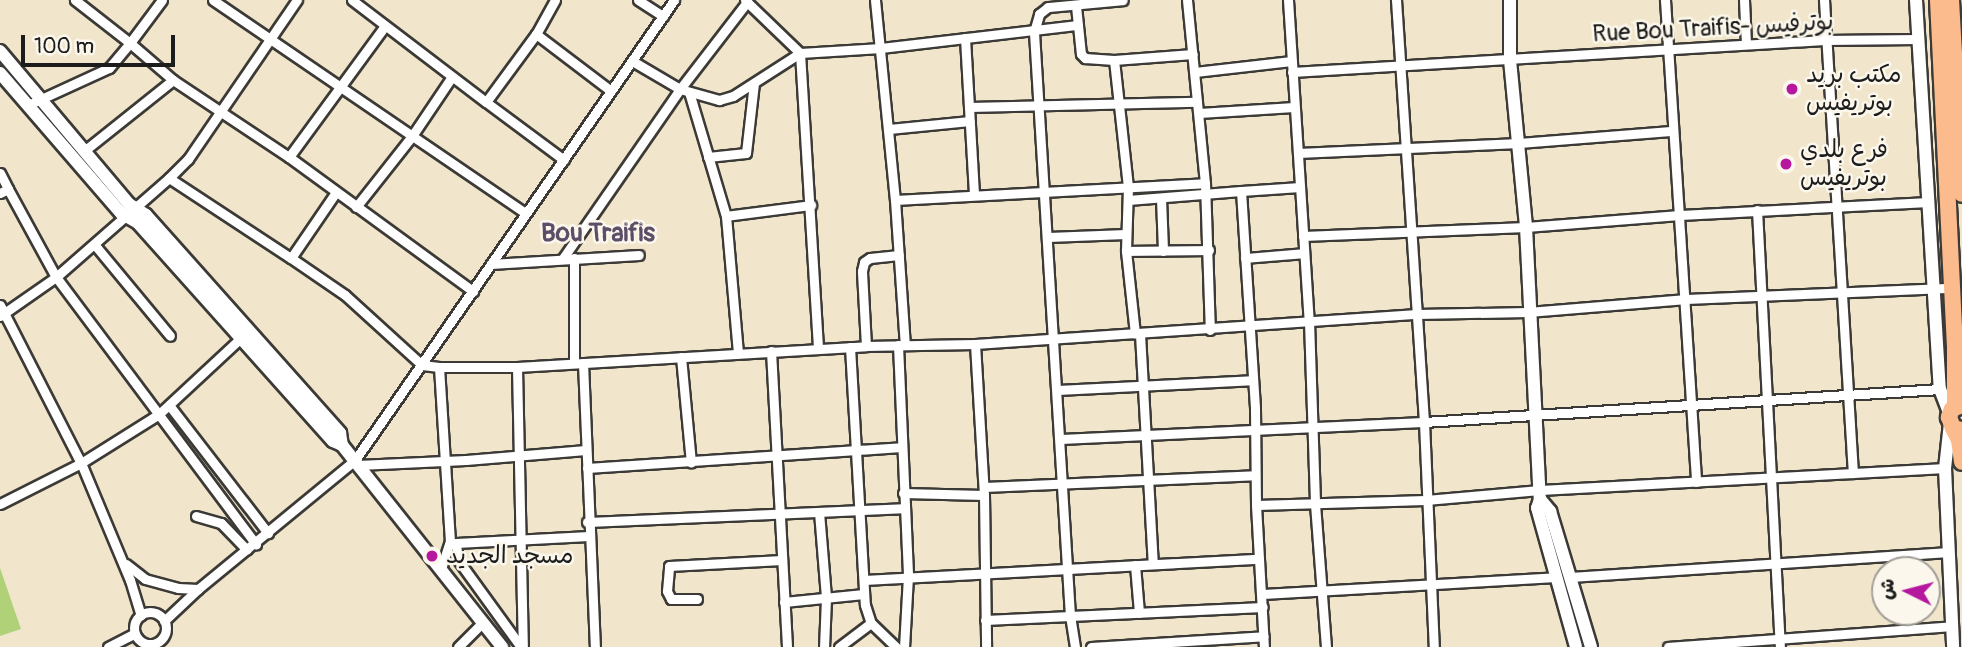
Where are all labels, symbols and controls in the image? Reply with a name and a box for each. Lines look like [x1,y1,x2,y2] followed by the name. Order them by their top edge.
[1592,7,1834,49] street label: Rue Bou Traifis- بوترفيس
[24,21,178,65] scale bar
[34,33,94,60] text: 100 m
[1806,61,1901,117] place label: مكتب بريد بوتريفيس
[1784,81,1800,97] marker: مكتب بريد بوتريفيس
[1800,136,1888,192] place label: فرع بلدي بوتريفيس
[1778,156,1794,172] marker: فرع بلدي بوتريفيس
[541,218,655,250] district label: Bou Traifis
[446,542,573,570] place label: مسجد الجديد
[424,548,440,564] marker: مسجد الجديد
[1871,556,1941,626] north arrow
[1874,577,1900,601] text: ش

